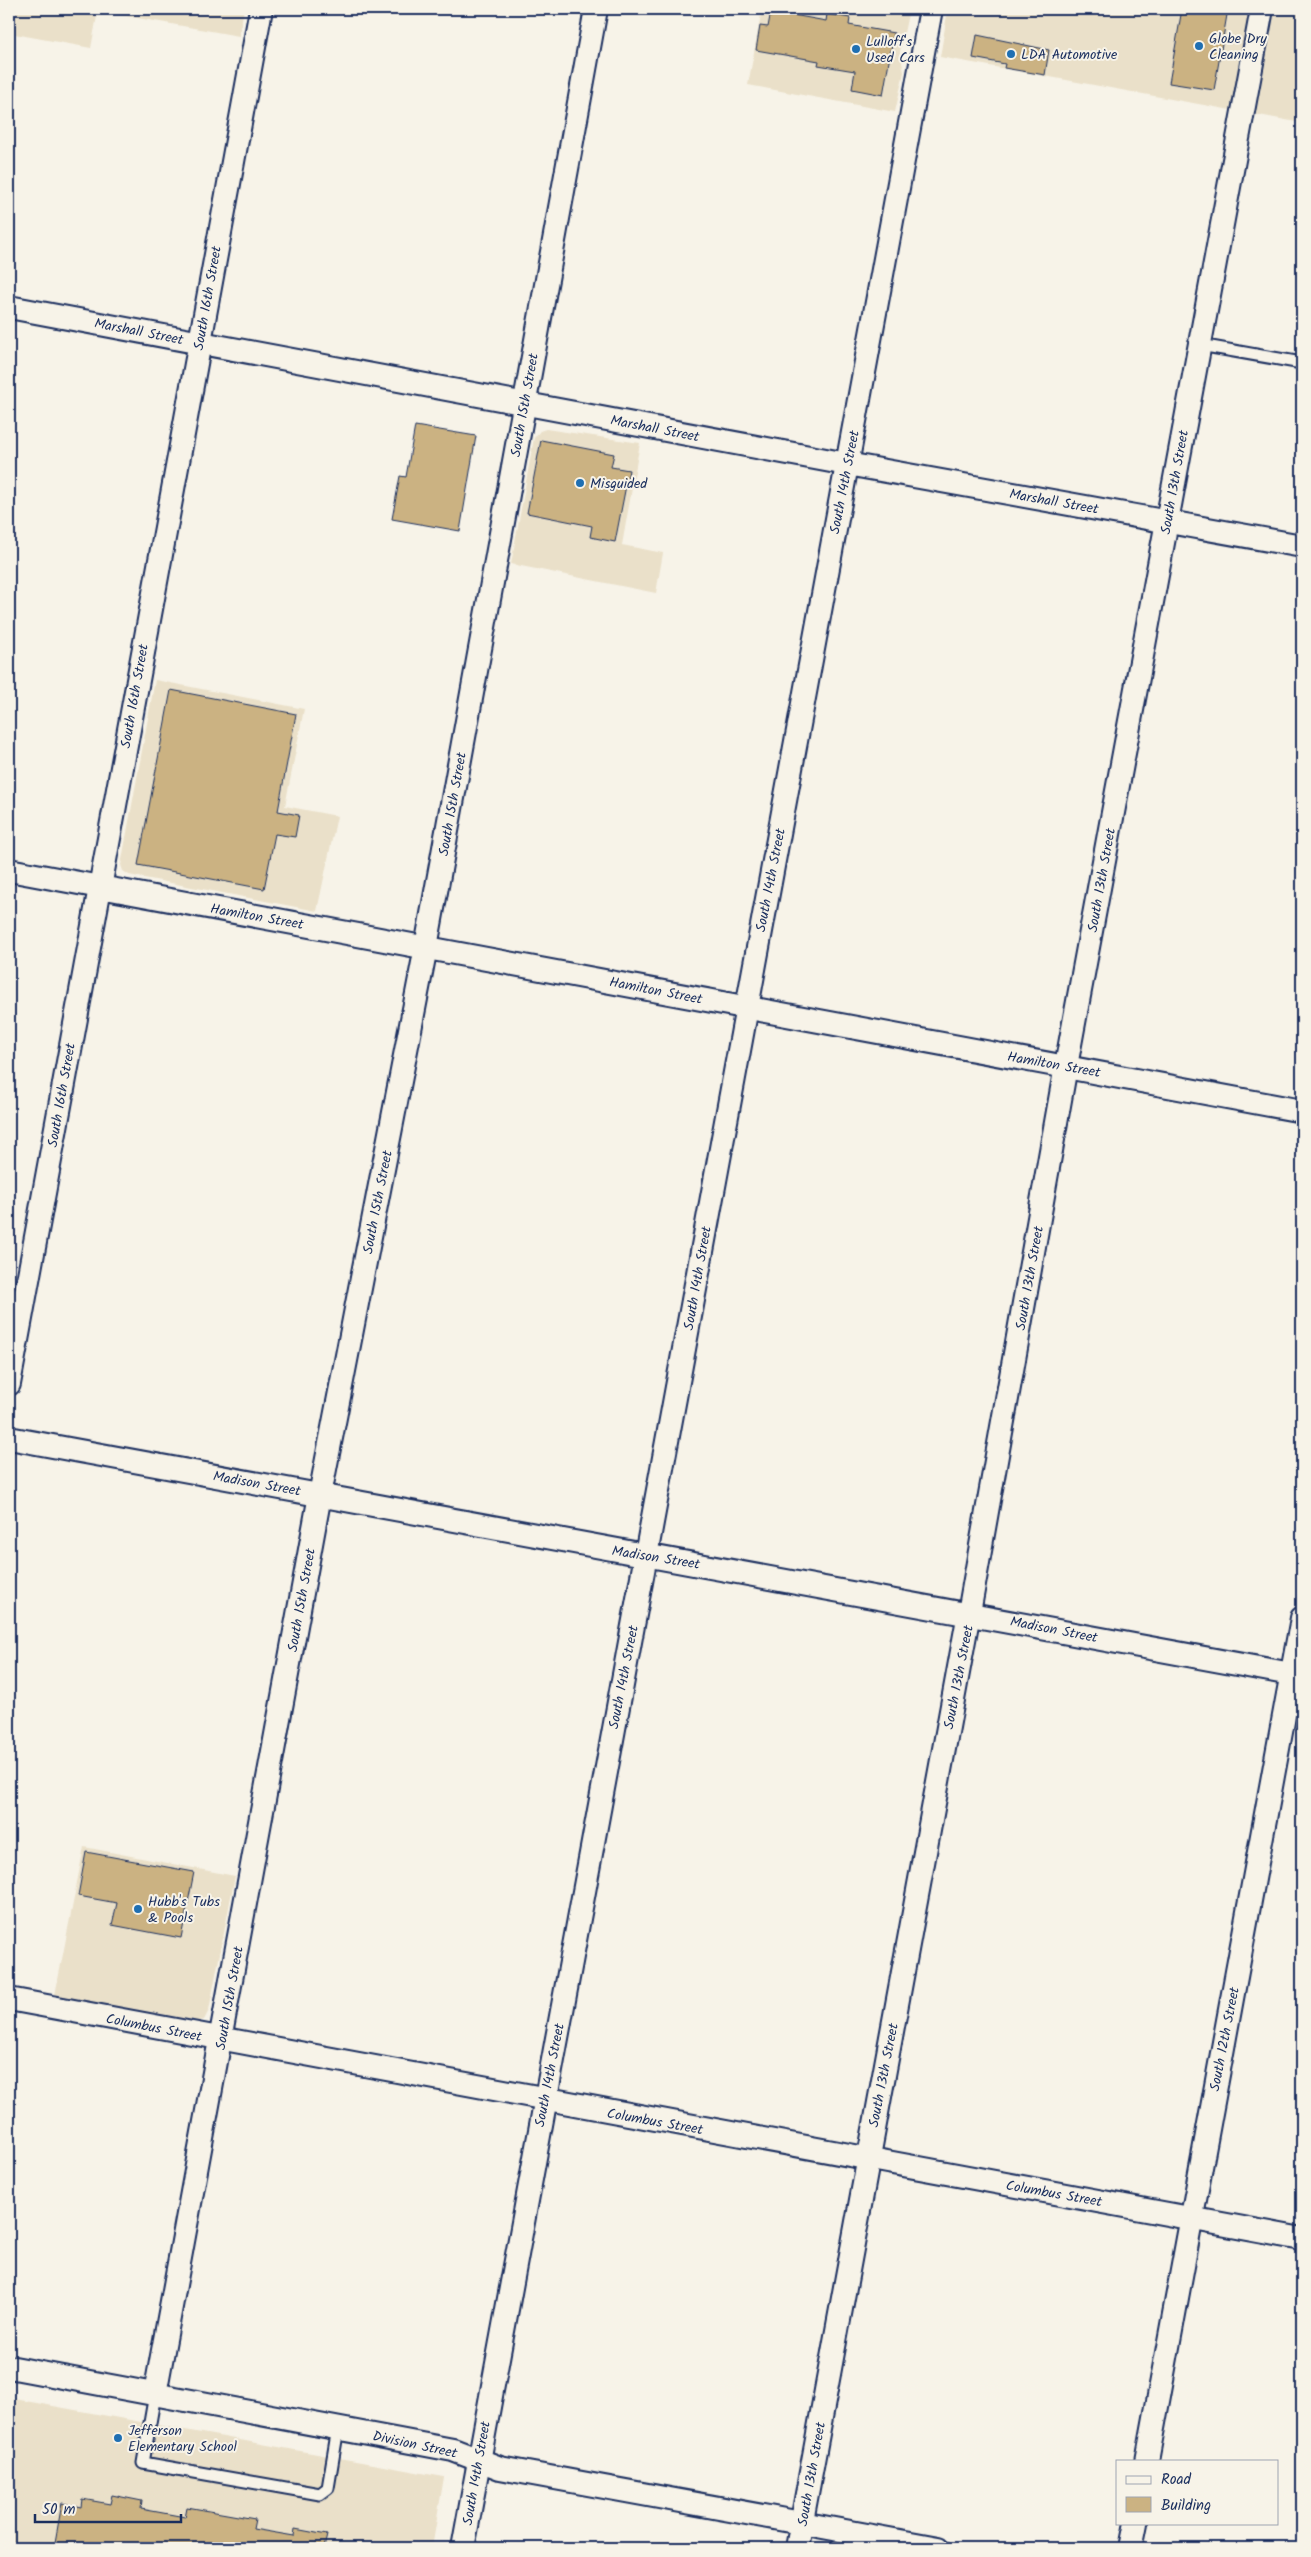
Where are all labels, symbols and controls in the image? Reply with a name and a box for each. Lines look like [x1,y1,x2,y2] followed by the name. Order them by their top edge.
[1209,28,1267,66] place label: Globe Dry Cleaning
[866,31,925,69] place label: Lulloff's Used Cars
[1193,40,1205,52] marker: Globe Dry Cleaning
[850,43,862,55] marker: Lulloff's Used Cars
[1021,44,1118,66] place label: LDA Automotive
[1005,48,1017,60] marker: LDA Automotive
[188,244,228,352] street label: South 16th Street
[92,313,186,352] street label: Marshall Street
[505,351,545,459] street label: South 15th Street
[608,410,702,449] street label: Marshall Street
[824,428,866,536] street label: South 14th Street
[1155,428,1195,536] street label: South 13th Street
[590,473,648,495] place label: Misguided
[574,477,586,489] marker: Misguided
[1007,483,1101,521] street label: Marshall Street
[115,642,155,750] street label: South 16th Street
[433,750,473,858] street label: South 15th Street
[750,826,792,934] street label: South 14th Street
[1082,826,1122,934] street label: South 13th Street
[209,898,306,936] street label: Hamilton Street
[607,971,705,1011] street label: Hamilton Street
[42,1041,82,1149] street label: South 16th Street
[1006,1046,1103,1084] street label: Hamilton Street
[357,1148,399,1256] street label: South 15th Street
[678,1224,718,1332] street label: South 14th Street
[1010,1224,1050,1332] street label: South 13th Street
[211,1465,303,1503] street label: Madison Street
[610,1540,702,1576] street label: Madison Street
[282,1546,322,1654] street label: South 15th Street
[1008,1611,1100,1649] street label: Madison Street
[603,1623,645,1731] street label: South 14th Street
[938,1623,980,1731] street label: South 13th Street
[148,1891,220,1929] place label: Hubb's Tubs & Pools
[132,1903,144,1915] marker: Hubb's Tubs & Pools
[210,1944,250,2052] street label: South 15th Street
[1204,1985,1246,2093] street label: South 12th Street
[104,2008,204,2048] street label: Columbus Street
[529,2021,571,2129] street label: South 14th Street
[863,2021,905,2129] street label: South 13th Street
[605,2103,705,2141] street label: Columbus Street
[1004,2175,1104,2213] street label: Columbus Street
[457,2419,497,2527] street label: South 14th Street
[128,2420,237,2458] place label: Jefferson Elementary School
[792,2420,832,2528] street label: South 13th Street
[371,2425,460,2465] street label: Division Street
[112,2432,124,2444] marker: Jefferson Elementary School
[1116,2460,1278,2524] legend
[1161,2468,1192,2492] text: Road
[35,2492,181,2524] scale bar
[1161,2494,1211,2518] text: Building
[42,2498,76,2522] text: 50 m

